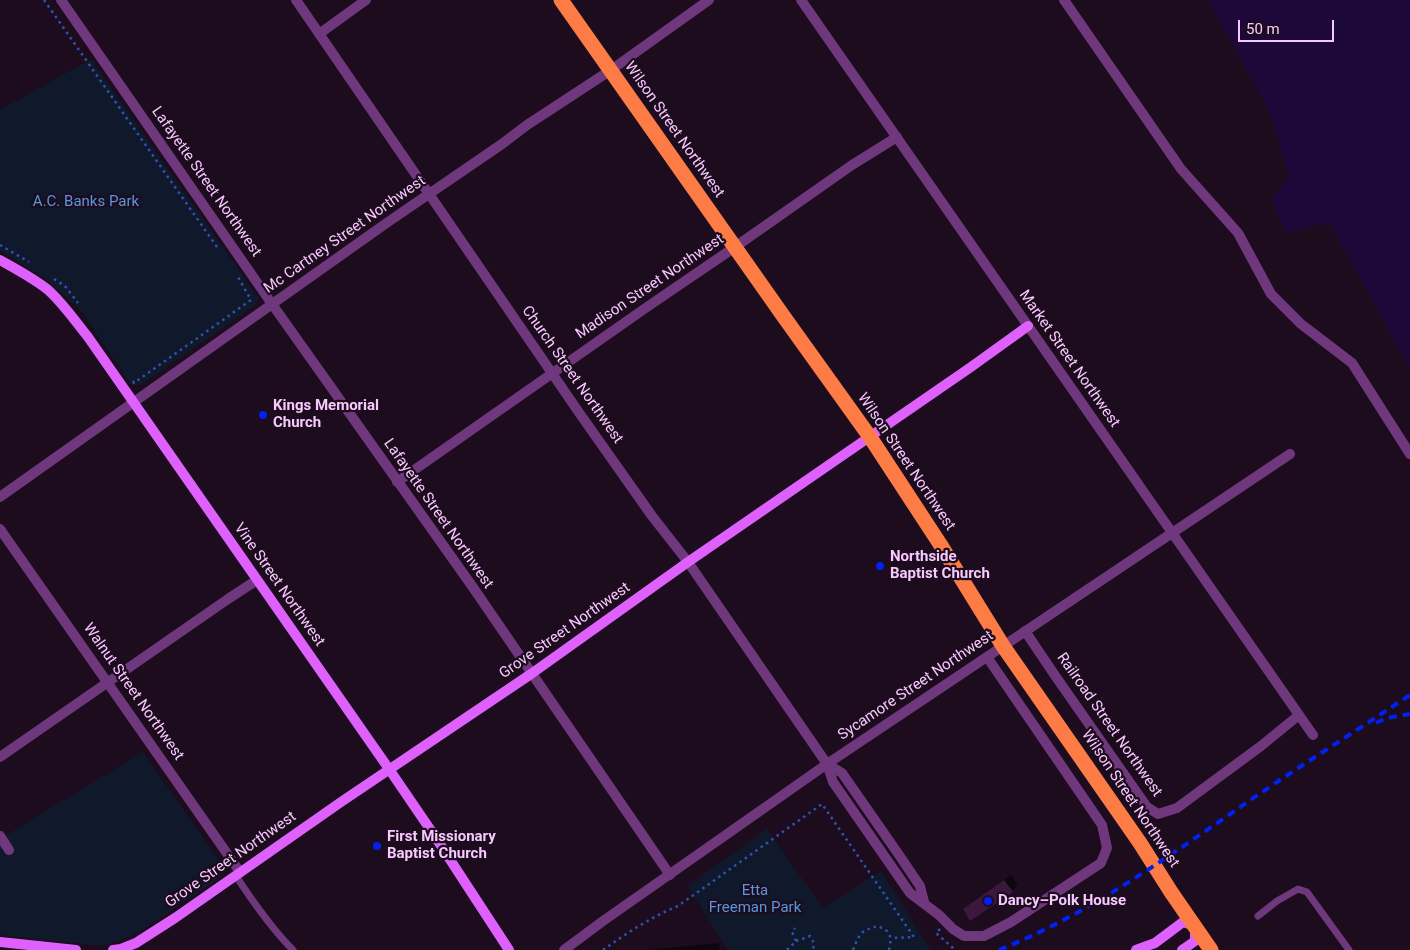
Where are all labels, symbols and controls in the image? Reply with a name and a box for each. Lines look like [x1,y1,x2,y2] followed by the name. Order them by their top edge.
[1240,10,1336,42] scale bar
[1246,20,1280,38] text: 50 m
[620,59,728,201] street label: Wilson Street Northwest
[147,104,265,260] street label: Lafayette Street Northwest
[261,172,429,298] street label: Mc Cartney Street Northwest
[33,193,139,211] park label: A.C. Banks Park
[573,231,727,343] street label: Madison Street Northwest
[1015,287,1123,431] street label: Market Street Northwest
[518,303,626,447] street label: Church Street Northwest
[853,390,959,534] street label: Wilson Street Northwest
[273,397,379,432] place label: Kings Memorial Church
[257,409,269,421] marker: Kings Memorial Church
[379,436,497,592] street label: Lafayette Street Northwest
[230,520,328,650] street label: Vine Street Northwest
[890,548,990,583] place label: Northside Baptist Church
[874,560,886,572] marker: Northside Baptist Church
[496,579,634,683] street label: Grove Street Northwest
[79,620,187,764] street label: Walnut Street Northwest
[835,627,997,745] street label: Sycamore Street Northwest
[1052,650,1166,800] street label: Railroad Street Northwest
[1077,727,1183,871] street label: Wilson Street Northwest
[162,808,300,912] street label: Grove Street Northwest
[387,828,496,863] place label: First Missionary Baptist Church
[371,840,383,852] marker: First Missionary Baptist Church
[709,882,801,917] park label: Etta Freeman Park
[998,892,1126,910] place label: Dancy–Polk House
[982,895,994,907] marker: Dancy–Polk House

